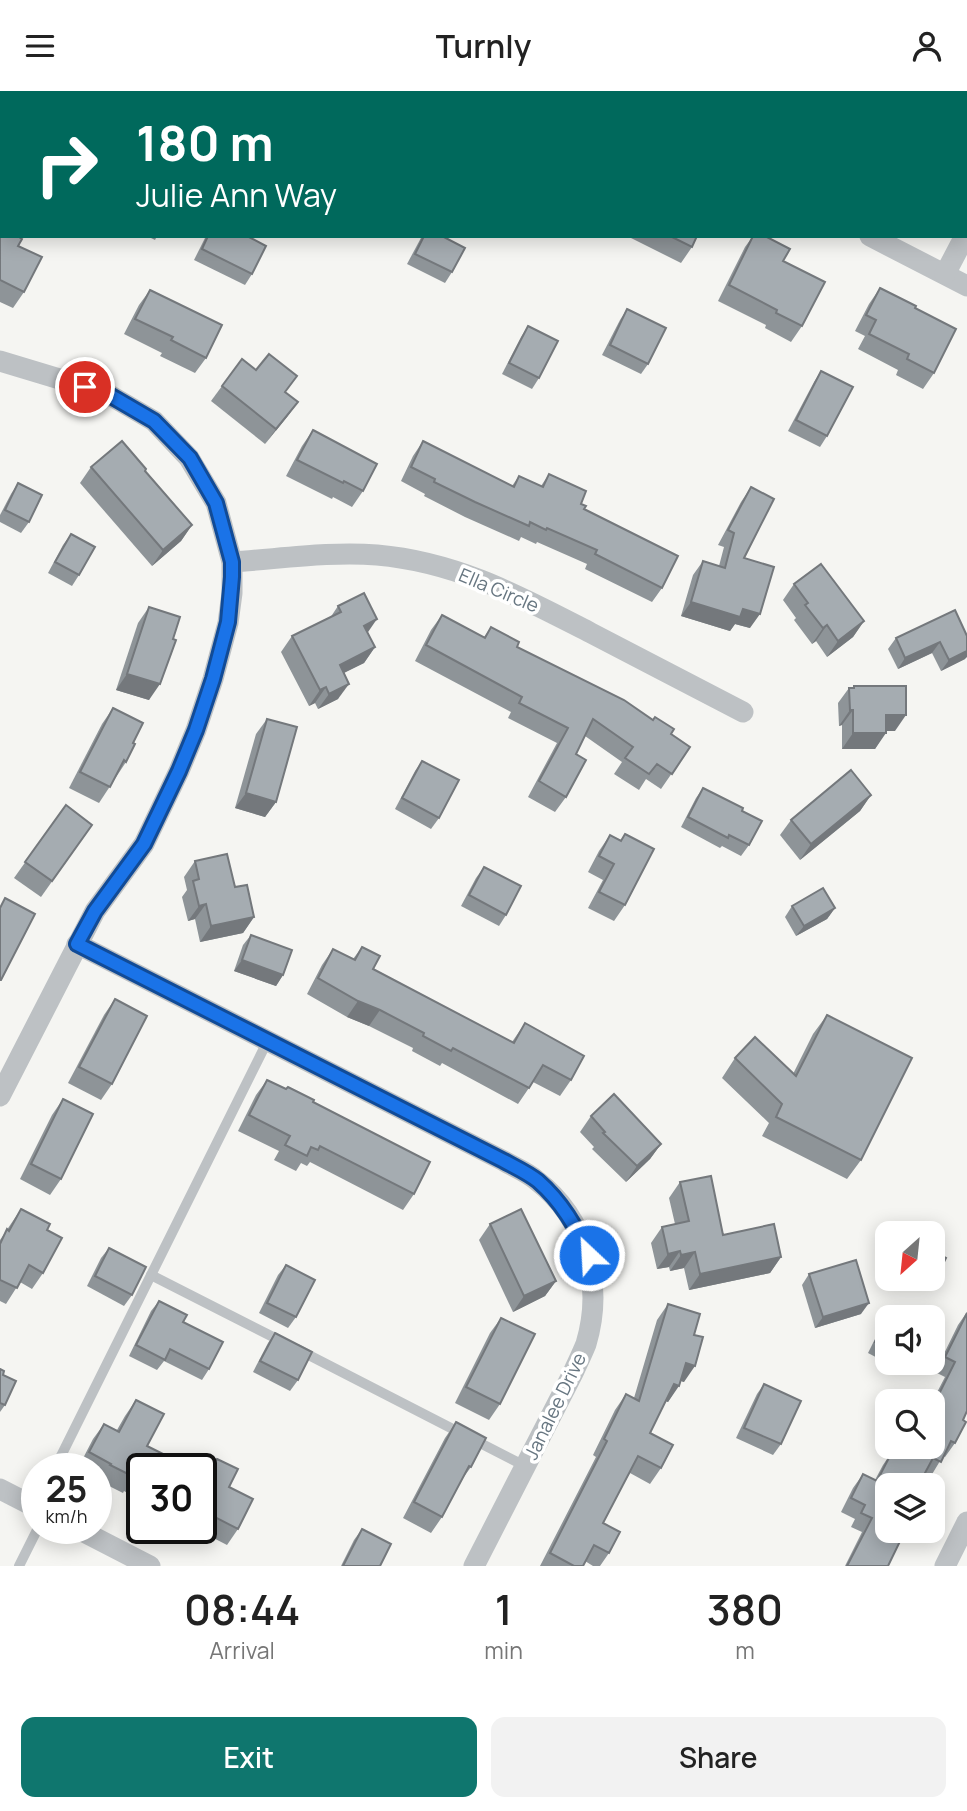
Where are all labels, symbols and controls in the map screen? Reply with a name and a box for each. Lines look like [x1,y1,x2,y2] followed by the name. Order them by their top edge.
[436,24,531,68] text: Turnly
[21,27,59,65] icon: menu
[908,27,946,65] icon: person
[136,109,274,176] text: 180 m
[21,119,112,210] icon: right
[136,173,337,217] text: Julie Ann Way
[55,357,115,417] pin
[66,368,104,406] icon: arrive
[455,562,543,618] street label: Ella Circle
[552,1218,626,1292] position arrow
[875,1221,945,1291] north arrow
[875,1221,945,1543] map controls
[875,1305,945,1375] button: sound
[518,1348,592,1464] street label: Janalee Drive
[875,1389,945,1459] button: search
[126,1453,217,1544] speed limit sign: 30
[46,1465,87,1513] text: 25
[875,1473,945,1543] button: layers
[46,1504,87,1528] text: km/h
[184,1580,300,1638] text: 08:44
[495,1580,512,1638] text: 1
[707,1580,783,1638] text: 380
[209,1634,275,1666] text: Arrival
[484,1634,523,1666] text: min
[735,1634,755,1666] text: m
[21,1717,477,1797] button: Exit
[491,1717,946,1797] button: Share

